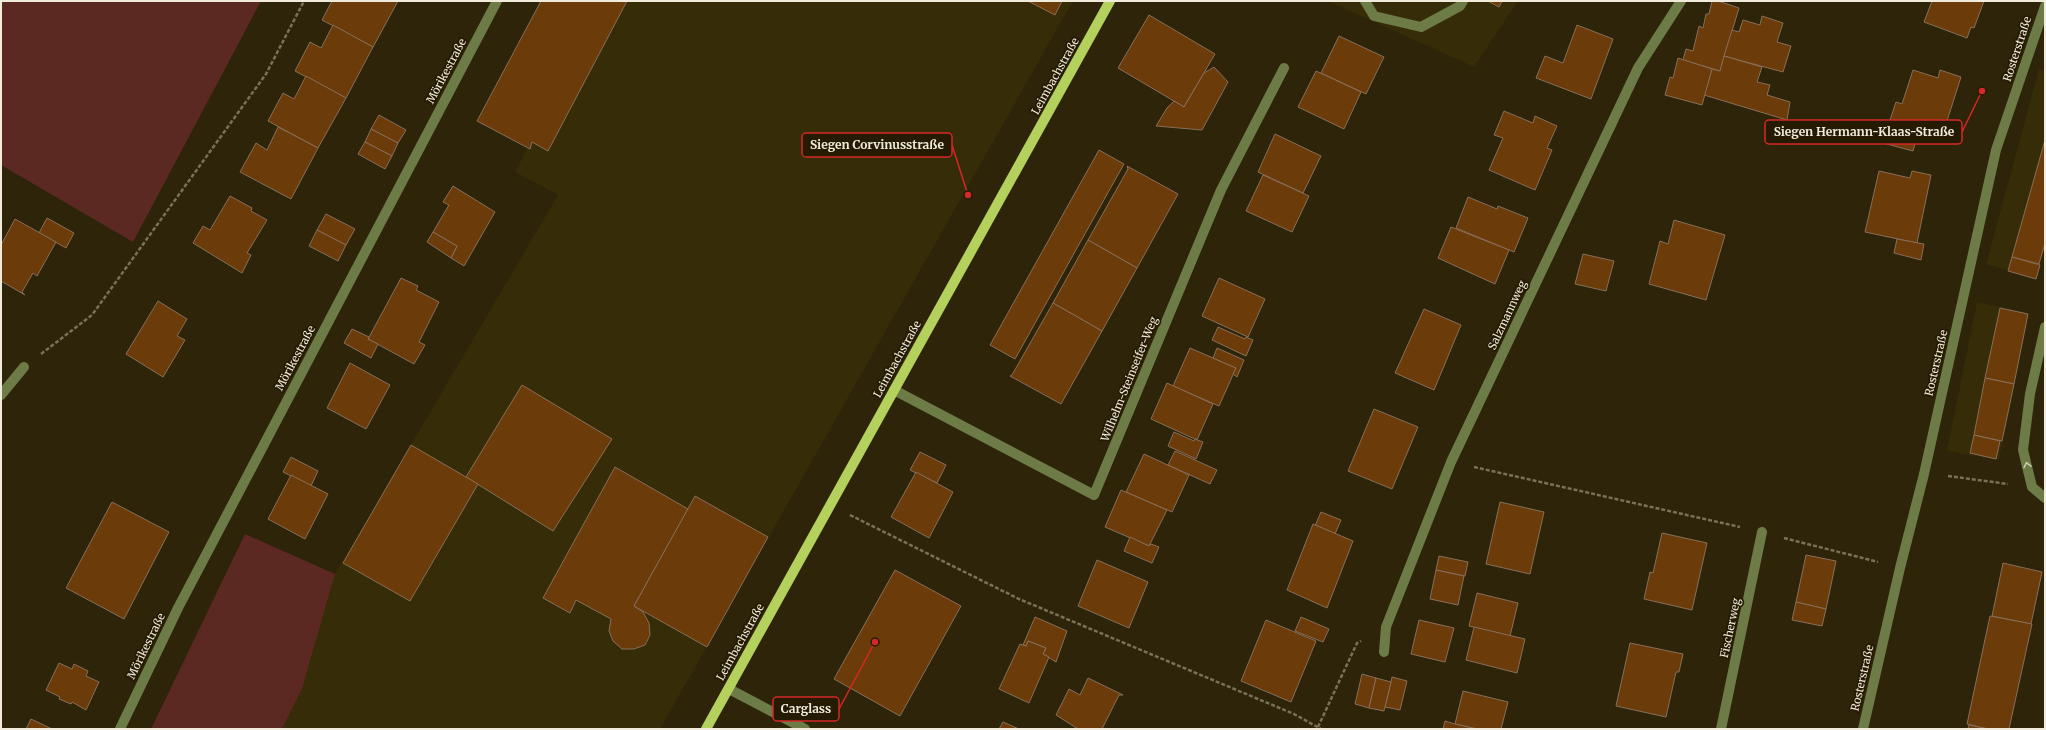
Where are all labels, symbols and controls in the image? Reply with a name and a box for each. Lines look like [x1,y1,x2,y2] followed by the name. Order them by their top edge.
[2000,14,2034,83] street label: Rosterstraße
[1028,35,1082,117] street label: Leimbachstraße
[423,36,469,106] street label: Mörikestraße
[1765,120,1962,144] callout: Siegen Hermann-Klaas-Straße
[1774,124,1955,139] text: Siegen Hermann-Klaas-Straße
[802,133,952,157] callout: Siegen Corvinusstraße
[810,137,944,152] text: Siegen Corvinusstraße
[1485,278,1529,352] street label: Salzmannweg
[1097,314,1161,444] street label: Wilhelm-Steinseifer-Weg
[870,318,924,400] street label: Leimbachstraße
[272,323,318,393] street label: Mörikestraße
[1922,328,1950,397] street label: Rosterstraße
[2024,462,2032,468] one-way arrow
[1717,596,1743,659] street label: Fischerweg
[713,601,767,683] street label: Leimbachstraße
[124,610,168,681] street label: Mörikestraße
[1848,643,1876,712] street label: Rosterstraße
[773,697,839,721] callout: Carglass
[781,701,831,716] text: Carglass

